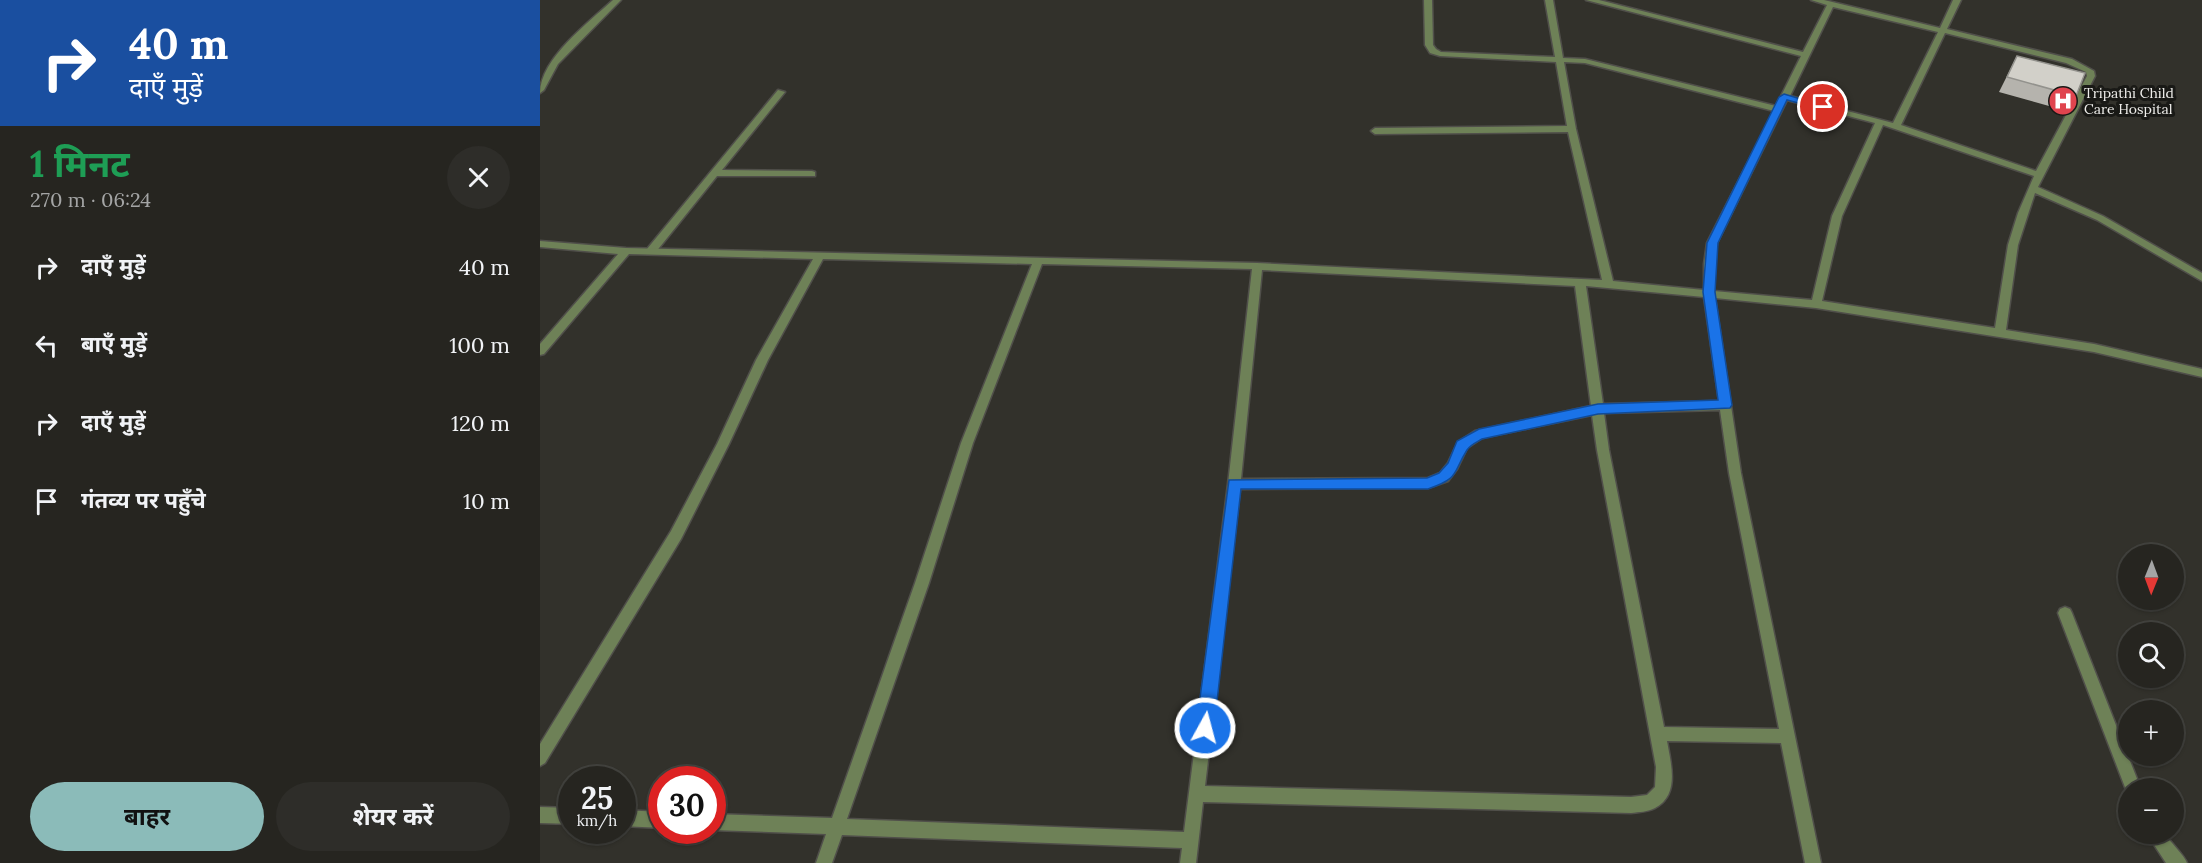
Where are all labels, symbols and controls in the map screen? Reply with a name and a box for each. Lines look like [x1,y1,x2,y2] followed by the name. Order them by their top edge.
[129,17,228,71] text: 40 m
[30,24,108,102] icon: right
[129,70,203,104] text: दाएँ मुड़ें
[1797,81,1848,132] pin
[2084,84,2174,118] place label: Tripathi Child Care Hospital
[2047,85,2079,117] hospital icon: Tripathi Child Care Hospital
[1806,90,1839,123] icon: arrive
[30,141,130,187] text: 1 मिनट
[447,146,510,209] button: close
[30,187,151,212] text: 270 m · 06:24
[30,251,63,284] icon: right
[81,252,146,280] text: दाएँ मुड़ें
[459,253,510,281] text: 40 m
[30,329,63,362] icon: left
[81,330,147,358] text: बाएँ मुड़ें
[449,331,510,359] text: 100 m
[30,407,63,440] icon: right
[81,408,146,436] text: दाएँ मुड़ें
[451,409,510,437] text: 120 m
[30,485,63,518] icon: arrive
[81,486,206,514] text: गंतव्य पर पहुँचे
[463,487,510,515] text: 10 m
[2118,544,2184,610] north arrow
[2118,544,2184,844] map controls
[2118,622,2184,688] button: search
[1173,696,1237,760] position arrow
[2118,700,2184,766] button: +
[648,766,726,844] speed limit sign: 30
[2118,778,2184,844] button: −
[581,779,613,817] text: 25
[30,782,264,851] button: बाहर
[276,782,510,851] button: शेयर करें
[577,811,617,830] text: km/h

